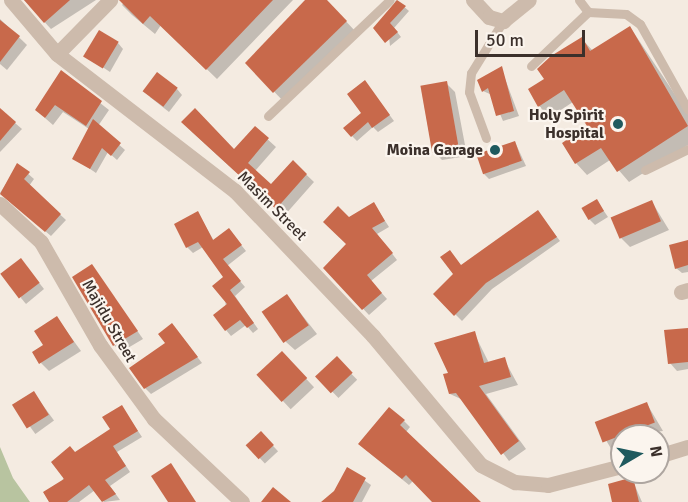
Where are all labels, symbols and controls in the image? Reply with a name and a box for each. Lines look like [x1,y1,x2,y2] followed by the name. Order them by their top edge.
[478,18,588,56] scale bar
[486,29,524,51] text: 50 m
[529,105,604,143] place label: Holy Spirit Hospital
[609,115,627,133] marker: Holy Spirit Hospital
[387,140,483,160] place label: Moina Garage
[488,143,502,157] marker: Moina Garage
[233,167,311,245] street label: Masim Street
[78,276,140,366] street label: Majidu Street
[610,424,670,484] north arrow
[645,444,667,459] text: N

